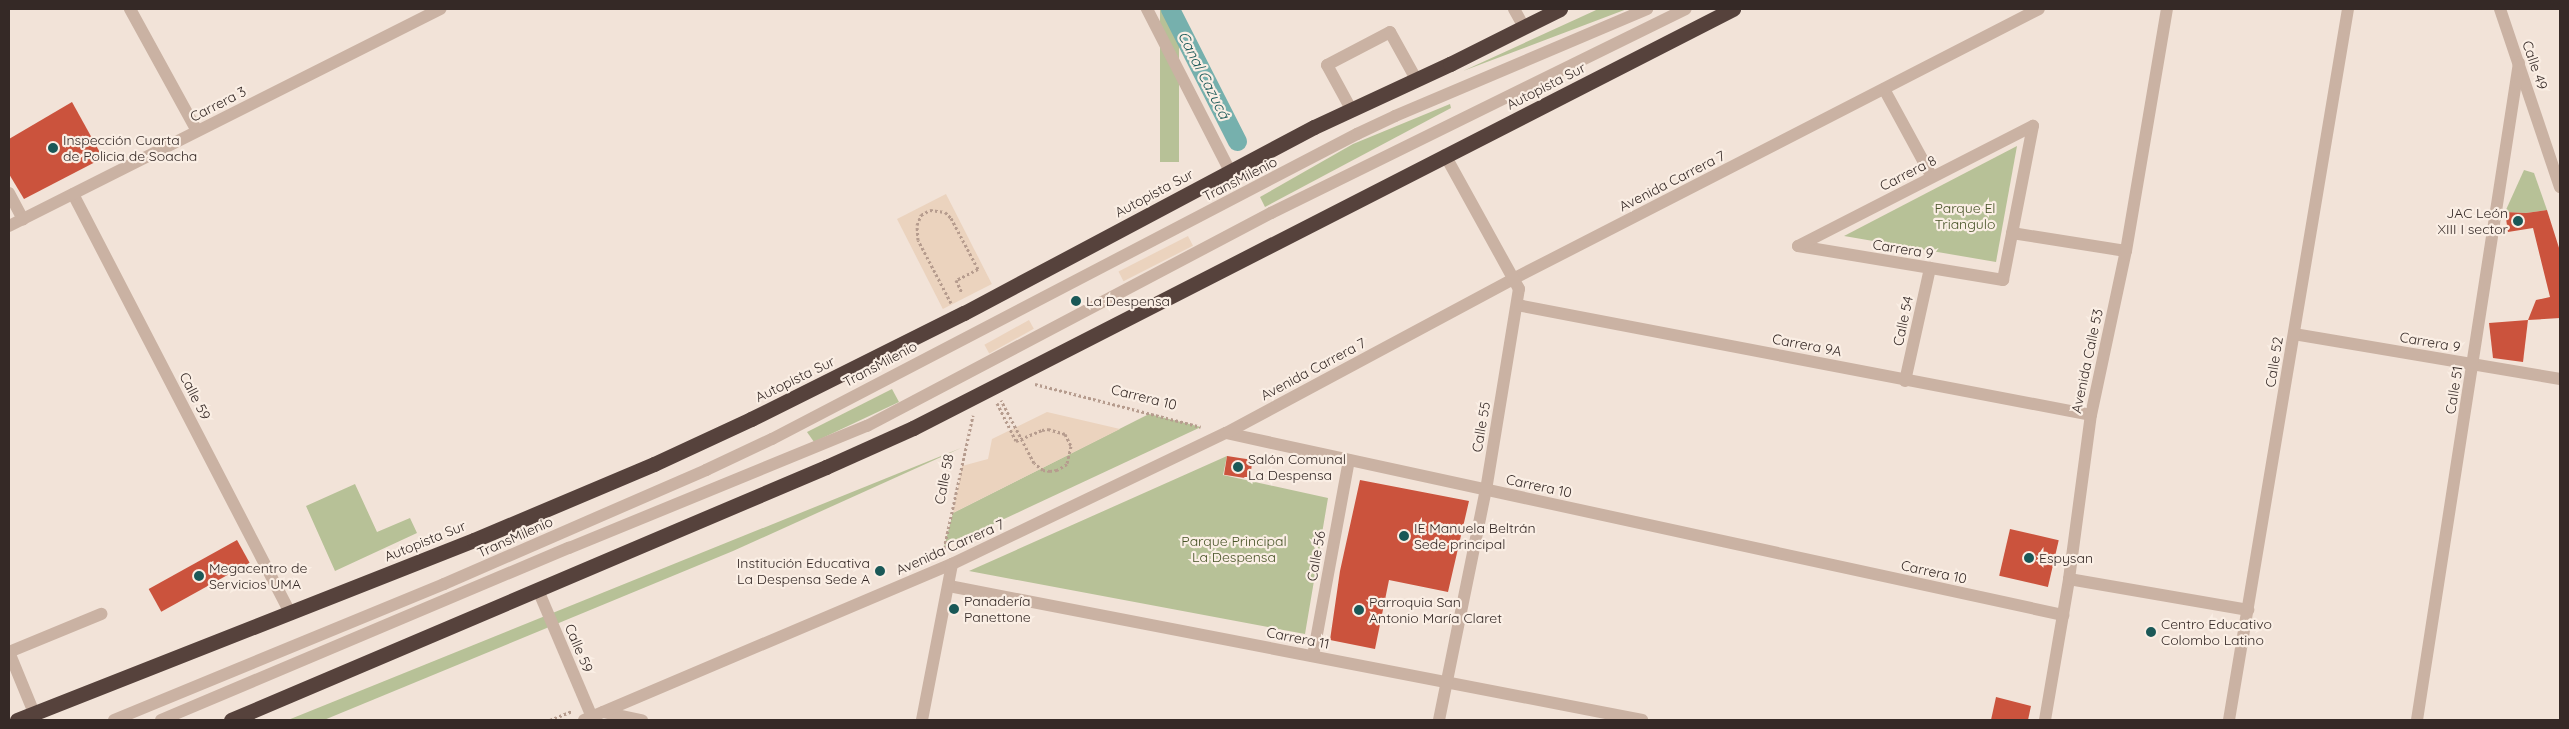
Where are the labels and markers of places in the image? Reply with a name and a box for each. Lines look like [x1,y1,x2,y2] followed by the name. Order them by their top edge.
[63,132,197,164] place label: Inspección Cuarta de Policia de Soacha
[47,142,59,154] marker: Inspección Cuarta de Policia de Soacha
[2438,205,2508,238] place label: JAC León XIII I sector
[2512,215,2524,227] marker: JAC León XIII I sector
[1086,293,1170,309] place label: La Despensa
[1070,295,1082,307] marker: La Despensa
[1248,451,1346,484] place label: Salón Comunal La Despensa
[1232,461,1244,473] marker: Salón Comunal La Despensa
[1414,520,1536,552] place label: IE Manuela Beltrán Sede principal
[1398,530,1410,542] marker: IE Manuela Beltrán Sede principal
[2039,550,2093,566] place label: Espysan
[2023,552,2035,564] marker: Espysan
[737,555,870,588] place label: Institución Educativa La Despensa Sede A
[209,560,307,592] place label: Megacentro de Servicios UMA
[874,565,886,577] marker: Institución Educativa La Despensa Sede A
[193,570,205,582] marker: Megacentro de Servicios UMA
[964,593,1031,626] place label: Panadería Panettone
[1369,594,1502,626] place label: Parroquia San Antonio María Claret
[948,603,960,615] marker: Panadería Panettone
[1353,604,1365,616] marker: Parroquia San Antonio María Claret
[2161,616,2272,648] place label: Centro Educativo Colombo Latino
[2145,626,2157,638] marker: Centro Educativo Colombo Latino

